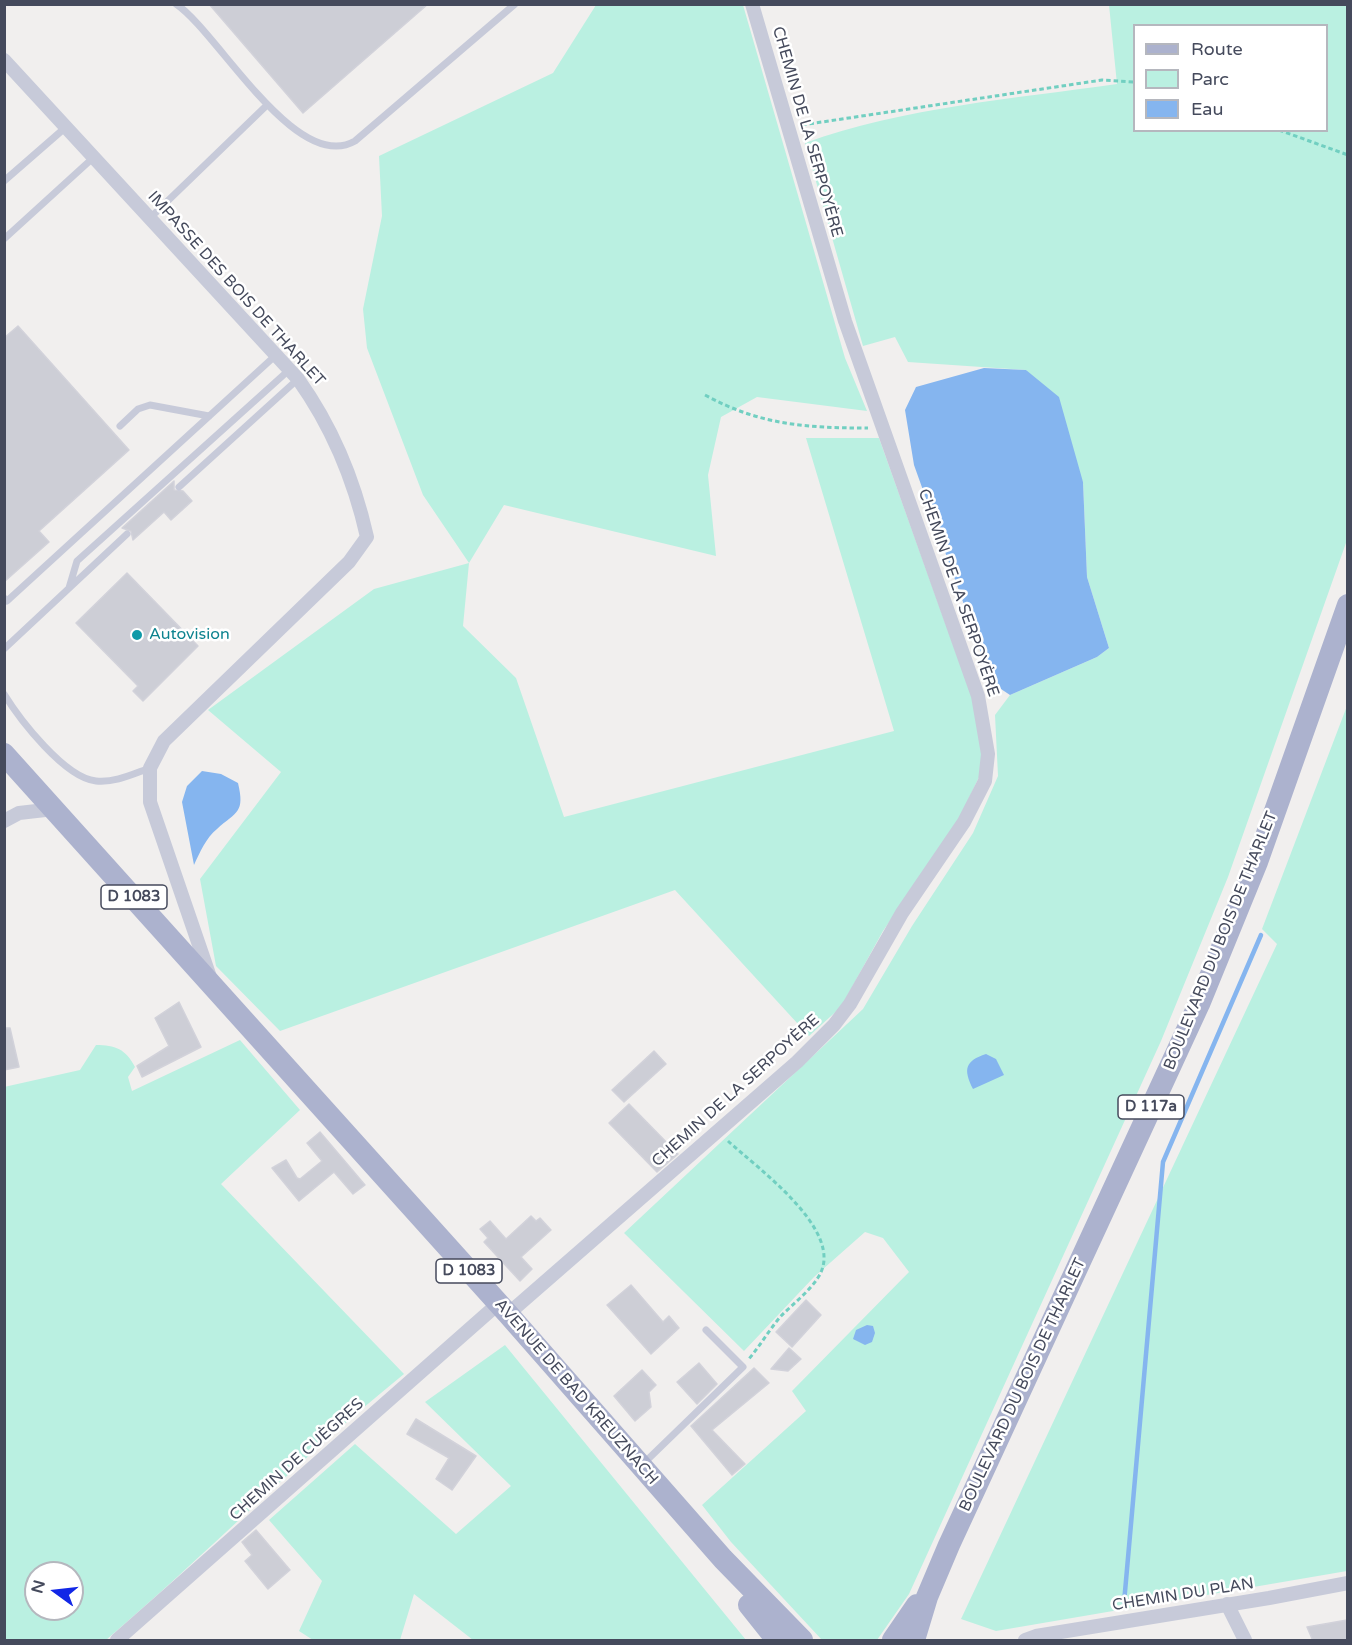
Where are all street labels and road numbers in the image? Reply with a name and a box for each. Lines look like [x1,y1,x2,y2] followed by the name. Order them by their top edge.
[768,24,846,240] street label: CHEMIN DE LA SERPOYÈRE
[143,188,329,390] street label: IMPASSE DES BOIS DE THARLET
[913,487,1003,699] street label: CHEMIN DE LA SERPOYÈRE
[1160,809,1282,1073] street label: BOULEVARD DU BOIS DE THARLET
[101,885,167,909] road number: D 1083
[648,1011,824,1171] street label: CHEMIN DE LA SERPOYÈRE
[1118,1095,1184,1119] road number: D 117a
[956,1255,1090,1515] street label: BOULEVARD DU BOIS DE THARLET
[436,1259,502,1283] road number: D 1083
[490,1295,662,1489] street label: AVENUE DE BAD KREUZNACH
[226,1395,368,1525] street label: CHEMIN DE CUÈGRES
[1111,1574,1255,1616] street label: CHEMIN DU PLAN

